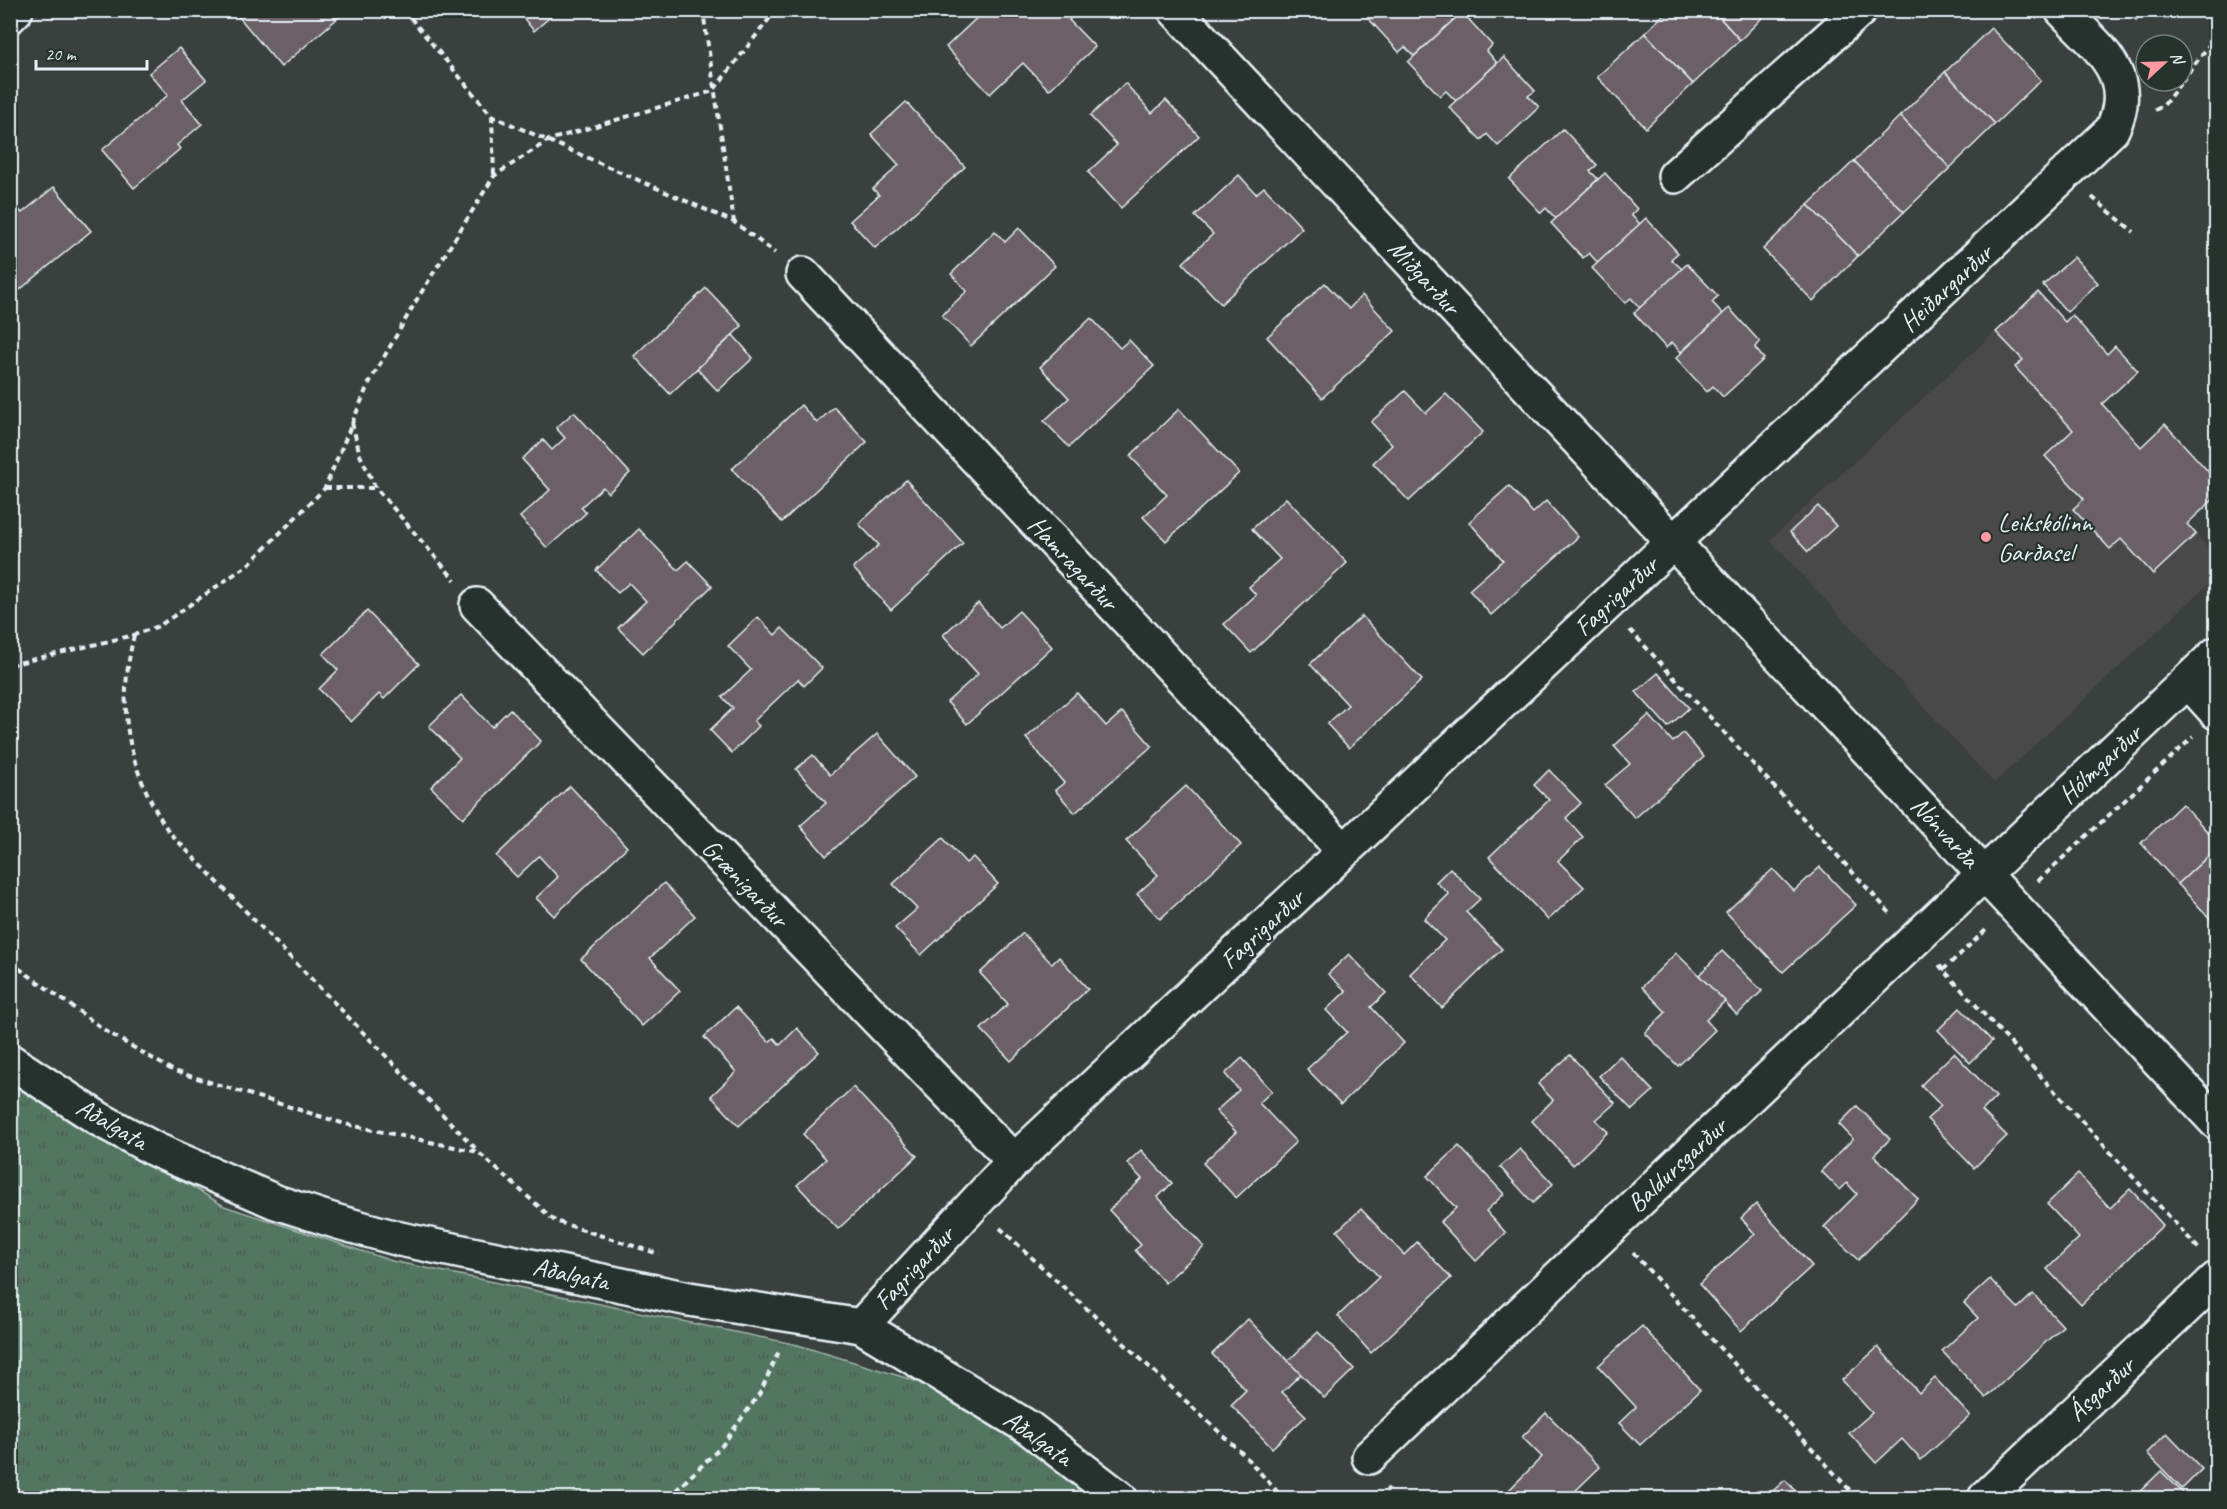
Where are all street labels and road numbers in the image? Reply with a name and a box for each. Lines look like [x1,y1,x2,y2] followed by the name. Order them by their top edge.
[1381,232,1469,323] street label: Miðgarður
[1893,235,2001,339] street label: Heiðargarður
[1021,509,1127,619] street label: Hamragarður
[1567,547,1667,643] street label: Fagrigarður
[2051,715,2151,811] street label: Hólmgarður
[1904,789,1988,876] street label: Nónvarða
[695,832,797,936] street label: Grænigarður
[1213,880,1313,976] street label: Fagrigarður
[70,1091,156,1159] street label: Aðalgata
[1620,1109,1736,1220] street label: Baldursgarður
[867,1217,963,1317] street label: Fagrigarður
[530,1250,614,1299] street label: Aðalgata
[2061,1348,2143,1428] street label: Ásgarður
[997,1402,1081,1475] street label: Aðalgata

